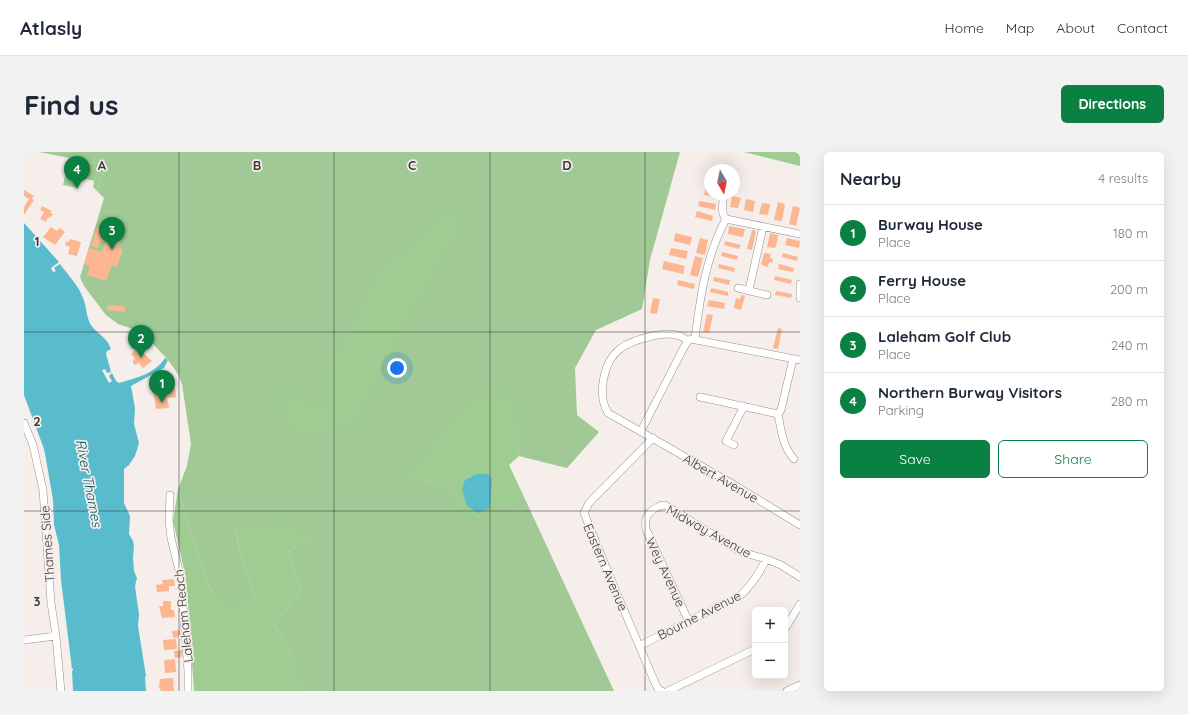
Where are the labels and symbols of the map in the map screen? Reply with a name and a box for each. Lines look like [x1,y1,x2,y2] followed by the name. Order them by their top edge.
[64,156,90,189] pin: 4
[98,157,107,173] text: A
[253,157,261,173] text: B
[408,157,416,173] text: C
[562,157,572,173] text: D
[704,164,740,200] north arrow
[99,217,125,250] pin: 3
[34,233,40,249] text: 1
[128,325,154,358] pin: 2
[387,358,407,378] your location
[149,370,175,403] pin: 1
[33,413,41,429] text: 2
[72,438,107,530] water label: River Thames
[681,450,761,506] street label: Albert Avenue
[664,501,754,561] street label: Midway Avenue
[36,505,58,583] street label: Thames Side
[580,521,632,613] street label: Eastern Avenue
[643,535,689,609] street label: Wey Avenue
[170,569,196,663] street label: Laleham Reach
[655,587,743,643] street label: Bourne Avenue
[34,593,41,609] text: 3

